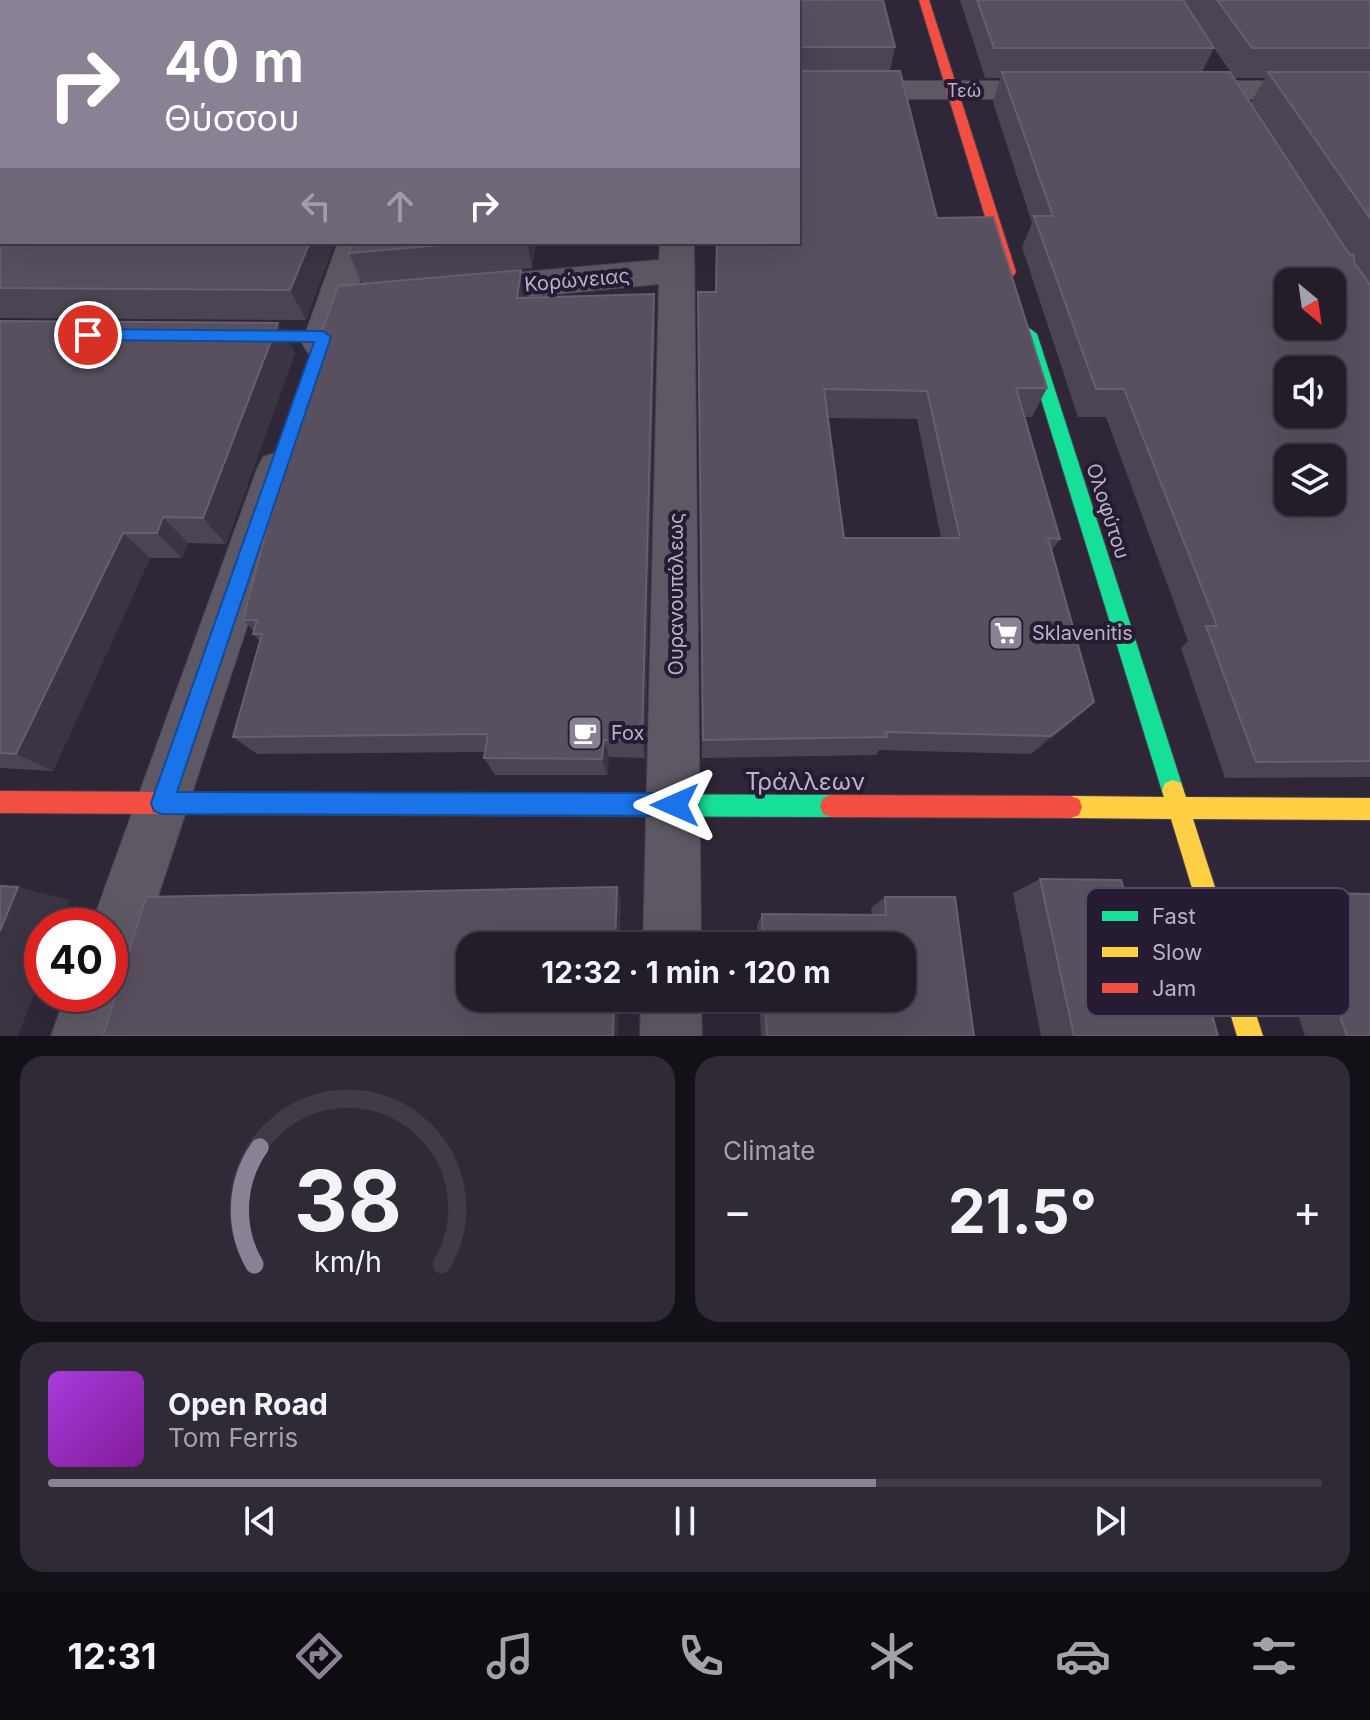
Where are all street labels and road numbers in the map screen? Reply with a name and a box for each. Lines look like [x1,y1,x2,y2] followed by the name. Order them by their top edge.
[947,80,981,101] street label: Τεώ
[523,263,631,297] street label: Κορώνειας
[1081,460,1135,562] street label: Ολοφύτου
[664,513,688,675] street label: Ουρανουπόλεως
[745,767,865,796] street label: Τράλλεων

